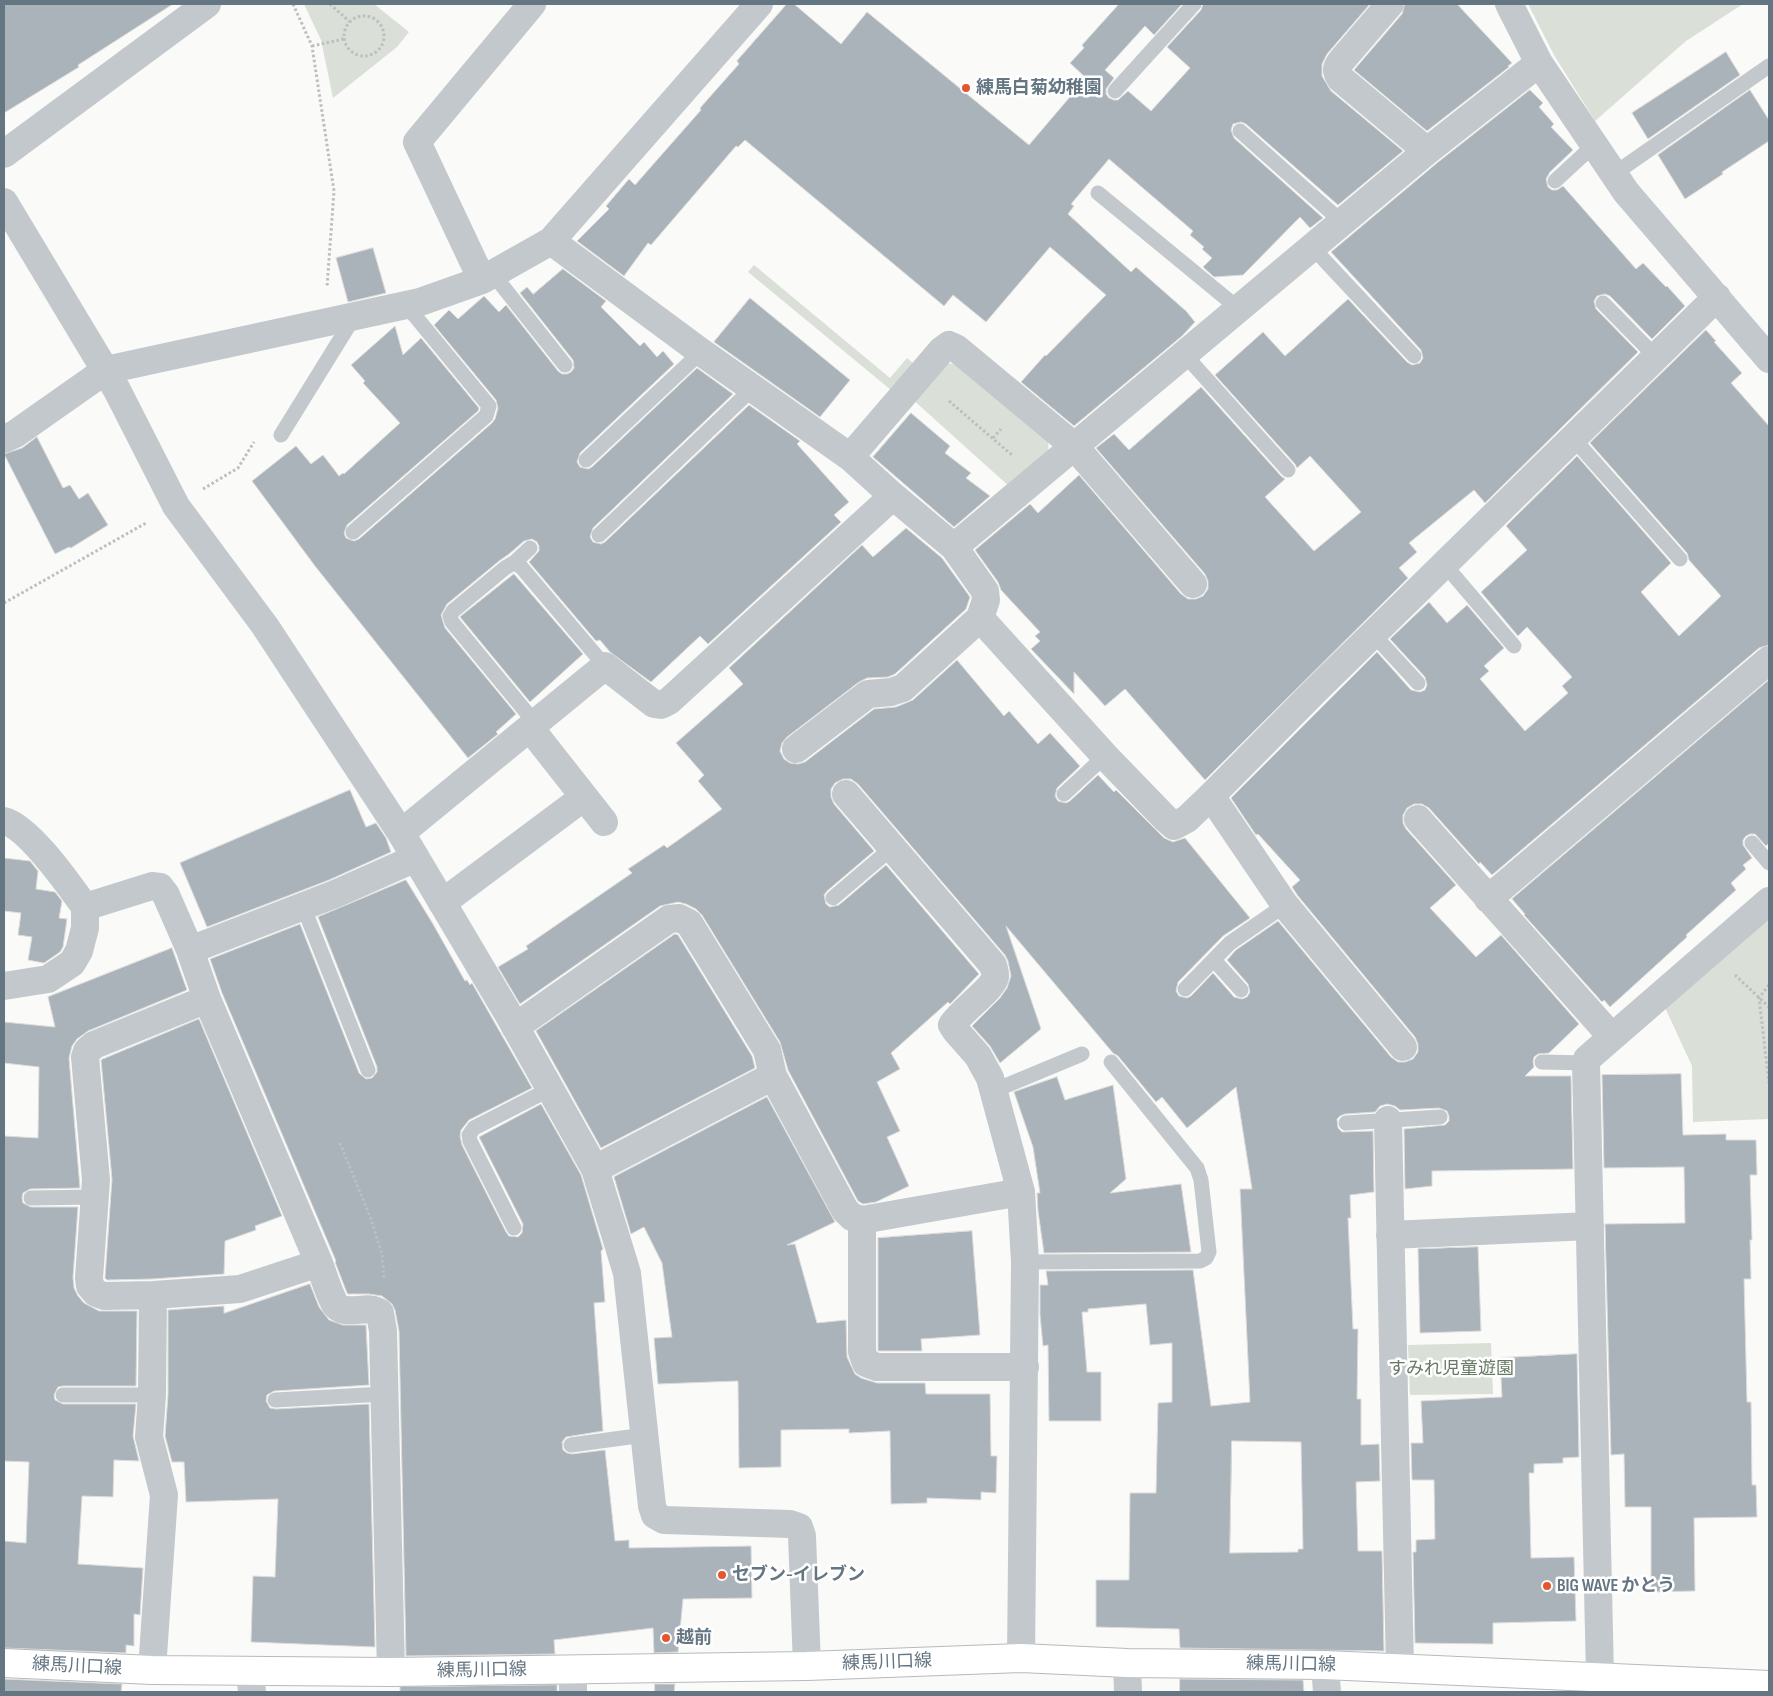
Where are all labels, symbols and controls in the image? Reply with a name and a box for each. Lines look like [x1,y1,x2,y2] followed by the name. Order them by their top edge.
[976,77,1102,99] place label: 練馬白菊幼稚園
[960,82,972,94] marker: 練馬白菊幼稚園
[1388,1358,1514,1380] park label: すみれ児童遊園
[732,1564,865,1586] place label: セブン-イレブン
[716,1569,728,1581] marker: セブン-イレブン
[1557,1575,1675,1597] place label: BIG WAVE かとう
[1541,1580,1553,1592] marker: BIG WAVE かとう
[676,1627,712,1649] place label: 越前
[660,1632,672,1644] marker: 越前
[842,1651,932,1675] street label: 練馬川口線
[1246,1653,1336,1677] street label: 練馬川口線
[31,1654,123,1680] street label: 練馬川口線
[437,1659,527,1683] street label: 練馬川口線

